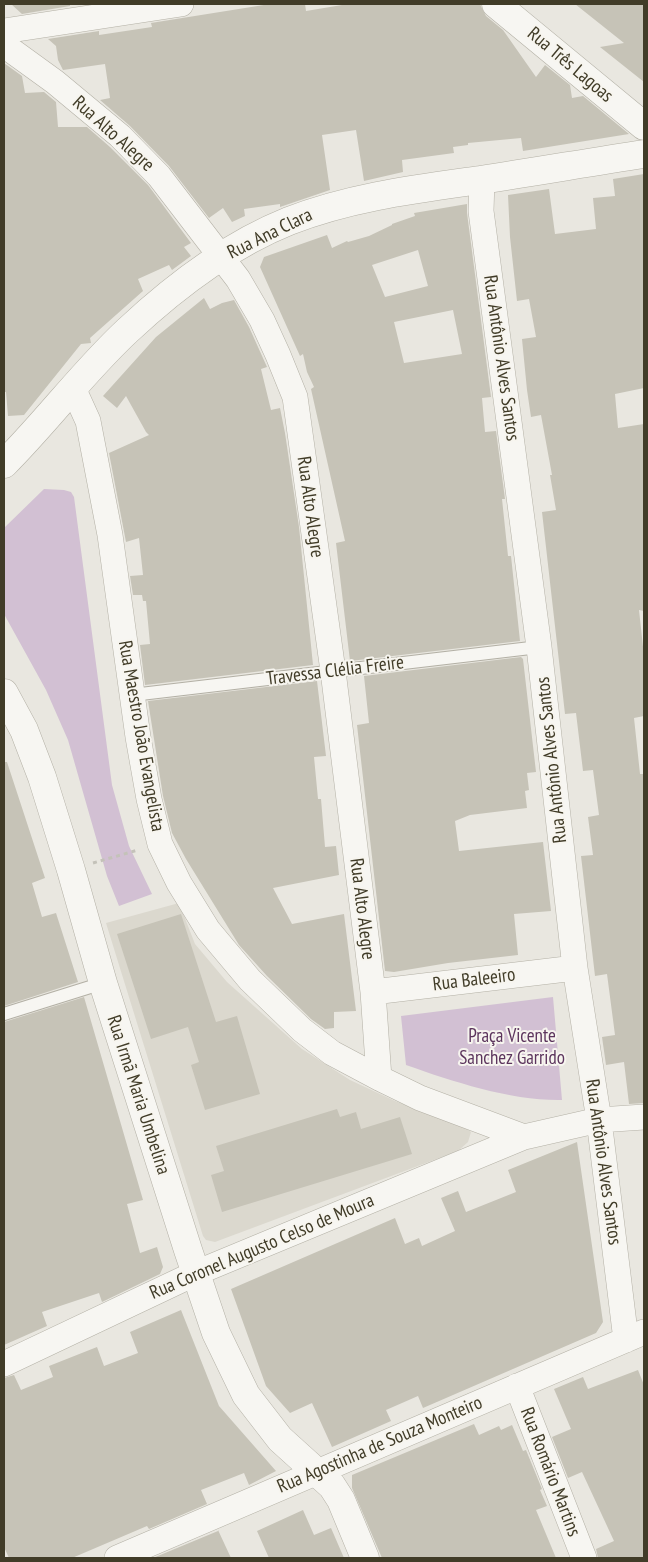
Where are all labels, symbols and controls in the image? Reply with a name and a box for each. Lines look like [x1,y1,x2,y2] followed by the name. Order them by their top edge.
[522,23,618,107] street label: Rua Três Lagoas
[67,91,159,177] street label: Rua Alto Alegre
[224,204,316,264] street label: Rua Ana Clara
[478,274,524,442] street label: Rua Antônio Alves Santos
[292,455,328,559] street label: Rua Alto Alegre
[113,639,169,833] street label: Rua Maestro João Evangelista
[265,651,405,691] street label: Travessa Clélia Freire
[532,676,572,844] street label: Rua Antônio Alves Santos
[344,857,380,961] street label: Rua Alto Alegre
[431,964,517,996] street label: Rua Baleeiro
[101,1012,175,1178] street label: Rua Irmã Maria Umbelina
[459,1026,565,1070] park label: Praça Vicente Sanchez Garrido
[580,1078,626,1246] street label: Rua Antônio Alves Santos
[146,1189,378,1305] street label: Rua Coronel Augusto Celso de Moura
[274,1391,486,1499] street label: Rua Agostinha de Souza Monteiro
[515,1404,585,1540] street label: Rua Romário Martins

